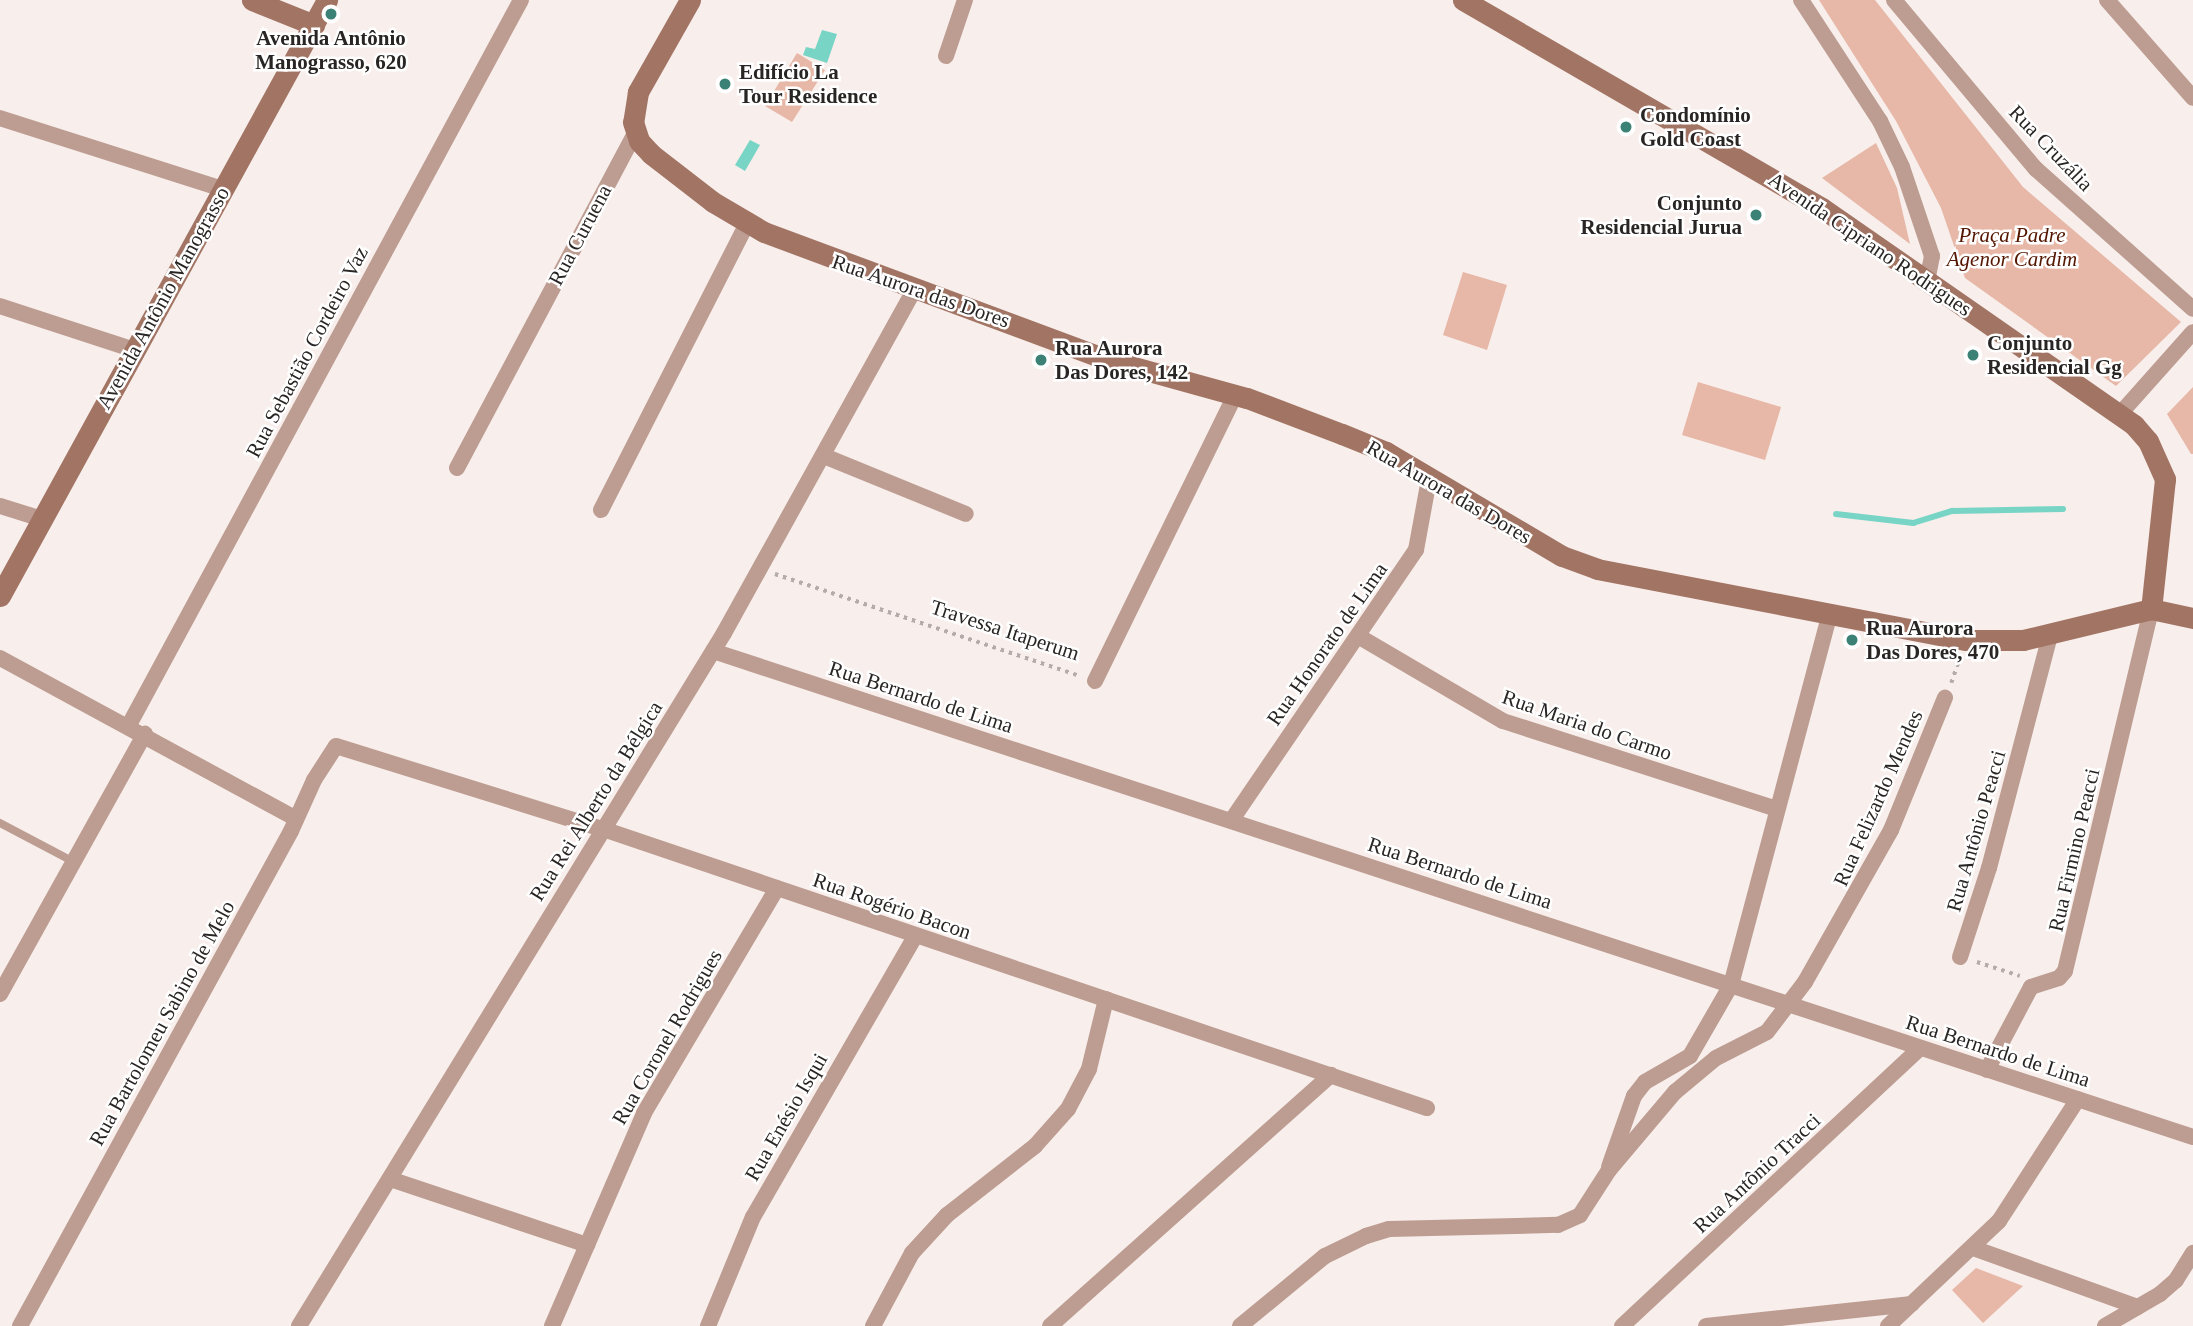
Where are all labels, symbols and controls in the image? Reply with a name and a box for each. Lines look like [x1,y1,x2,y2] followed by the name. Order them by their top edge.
[323,6,339,22] marker: Avenida Antônio Manograsso, 620
[255,25,407,75] place label: Avenida Antônio Manograsso, 620
[739,59,878,109] place label: Edifício La Tour Residence
[717,76,733,92] marker: Edifício La Tour Residence
[2004,100,2098,196] street label: Rua Cruzália
[1640,102,1751,152] place label: Condomínio Gold Coast
[1618,119,1634,135] marker: Condomínio Gold Coast
[1764,166,1976,322] street label: Avenida Cipriano Rodrigues
[543,180,617,290] street label: Rua Curuena
[91,182,235,414] street label: Avenida Antônio Manograsso
[1580,190,1742,240] place label: Conjunto Residencial Jurua
[1748,207,1764,223] marker: Conjunto Residencial Jurua
[1947,222,2077,272] park label: Praça Padre Agenor Cardim
[240,242,374,462] street label: Rua Sebastião Cordeiro Vaz
[828,249,1014,333] street label: Rua Aurora das Dores
[1987,330,2122,380] place label: Conjunto Residencial Gg
[1055,335,1188,385] place label: Rua Aurora Das Dores, 142
[1965,347,1981,363] marker: Conjunto Residencial Gg
[1033,352,1049,368] marker: Rua Aurora Das Dores, 142
[1362,434,1536,550] street label: Rua Aurora das Dores
[1261,558,1393,730] street label: Rua Honorato de Lima
[927,594,1083,666] street label: Travessa Itaperum
[1866,615,1999,665] place label: Rua Aurora Das Dores, 470
[1844,632,1860,648] marker: Rua Aurora Das Dores, 470
[826,655,1016,739] street label: Rua Bernardo de Lima
[1499,684,1675,766] street label: Rua Maria do Carmo
[524,696,668,906] street label: Rua Rei Alberto da Bélgica
[1828,706,1928,890] street label: Rua Felizardo Mendes
[1941,747,2011,915] street label: Rua Antônio Peacci
[2043,766,2105,934] street label: Rua Firmino Peacci
[1365,831,1555,915] street label: Rua Bernardo de Lima
[810,867,974,945] street label: Rua Rogério Bacon
[84,896,240,1150] street label: Rua Bartolomeu Sabino de Melo
[607,945,727,1129] street label: Rua Coronel Rodrigues
[1903,1009,2093,1093] street label: Rua Bernardo de Lima
[739,1049,833,1185] street label: Rua Enésio Isqui
[1688,1107,1826,1239] street label: Rua Antônio Tracci

